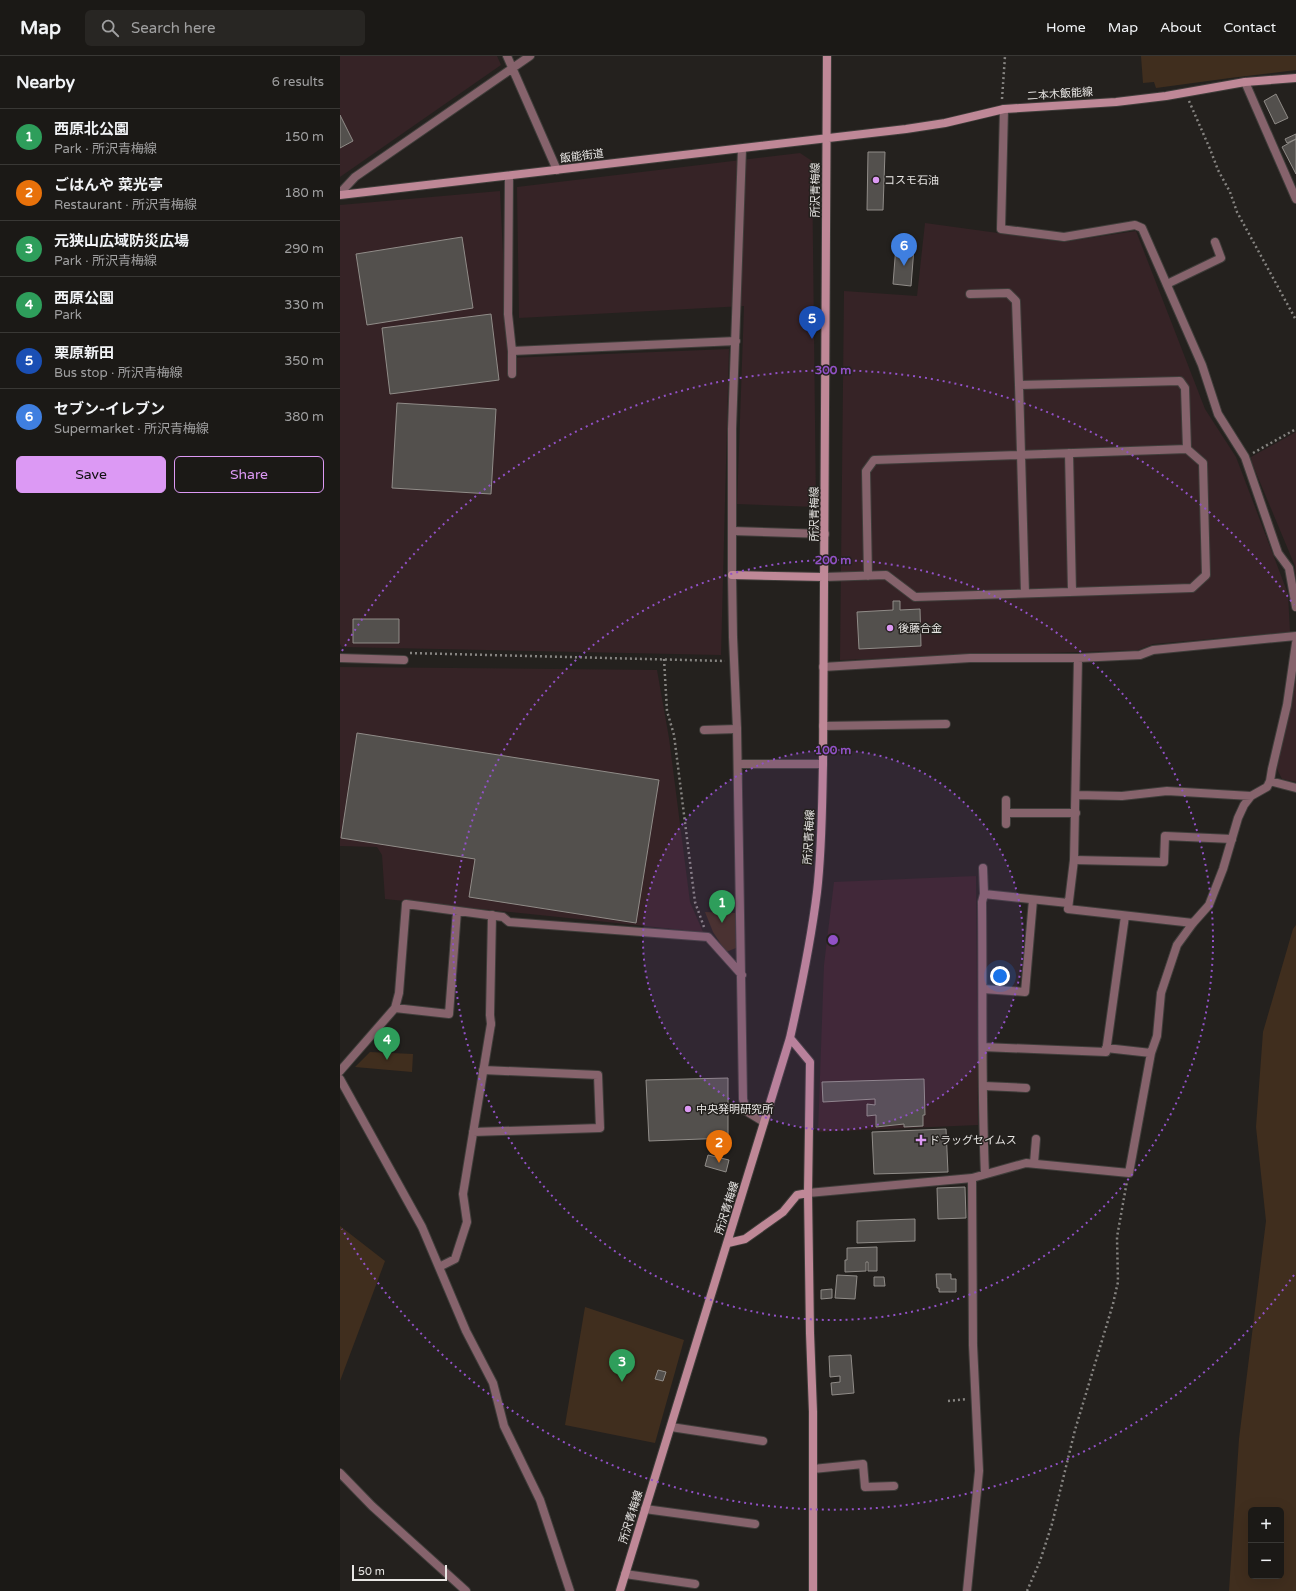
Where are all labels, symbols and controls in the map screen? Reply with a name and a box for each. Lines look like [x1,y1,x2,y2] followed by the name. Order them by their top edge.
[85,10,365,46] search box
[20,17,61,39] text: Map
[99,17,121,39] icon: search
[131,19,215,37] text: Search here
[1046,19,1086,36] text: Home
[1108,19,1138,36] text: Map
[1160,19,1202,36] text: About
[1224,19,1276,36] text: Contact
[16,72,75,93] text: Nearby
[272,74,324,90] text: 6 results
[1027,85,1093,103] street label: 二本木飯能線
[54,120,129,138] text: 西原北公園
[25,129,33,145] text: 1
[284,129,324,145] text: 150 m
[54,141,157,157] text: Park · 所沢青梅線
[559,147,605,165] street label: 飯能街道
[809,163,822,218] street label: 所沢青梅線
[884,174,939,187] place label: コスモ石油
[871,175,881,185] marker: コスモ石油
[54,176,163,194] text: ごはんや 菜光亭
[25,185,33,201] text: 2
[284,185,324,201] text: 180 m
[54,197,197,213] text: Restaurant · 所沢青梅線
[54,232,189,250] text: 元狭山広域防災広場
[891,233,917,266] pin: 6
[25,241,33,257] text: 3
[284,241,324,257] text: 290 m
[54,253,157,269] text: Park · 所沢青梅線
[54,289,114,307] text: 西原公園
[25,297,33,313] text: 4
[284,297,324,313] text: 330 m
[799,306,825,339] pin: 5
[54,307,82,323] text: Park
[54,344,114,362] text: 栗原新田
[25,353,33,369] text: 5
[284,353,324,369] text: 350 m
[815,363,851,377] text: 300 m
[54,365,183,381] text: Bus stop · 所沢青梅線
[54,400,165,418] text: セブン-イレブン
[25,409,33,425] text: 6
[284,409,324,425] text: 380 m
[54,421,209,437] text: Supermarket · 所沢青梅線
[16,456,166,493] button: Save
[174,456,324,493] button: Share
[808,487,821,542] street label: 所沢青梅線
[815,553,851,567] text: 200 m
[898,622,942,635] place label: 後藤合金
[885,623,895,633] marker: 後藤合金
[815,743,851,757] text: 100 m
[801,809,817,865] street label: 所沢青梅線
[709,890,735,923] pin: 1
[826,933,840,947] centre of rings
[990,966,1010,986] your location
[374,1027,400,1060] pin: 4
[696,1103,774,1116] place label: 中央発明研究所
[683,1104,693,1114] marker: 中央発明研究所
[706,1130,732,1163] pin: 2
[929,1134,1017,1147] place label: ドラッグセイムス
[916,1135,926,1145] marker: ドラッグセイムス
[713,1180,741,1236] street label: 所沢青梅線
[609,1349,635,1382] pin: 3
[617,1489,645,1545] street label: 所沢青梅線
[1248,1507,1284,1579] map controls
[1248,1507,1284,1543] button: +
[1248,1543,1284,1579] button: −
[352,1563,447,1582] scale bar
[358,1565,385,1578] text: 50 m

